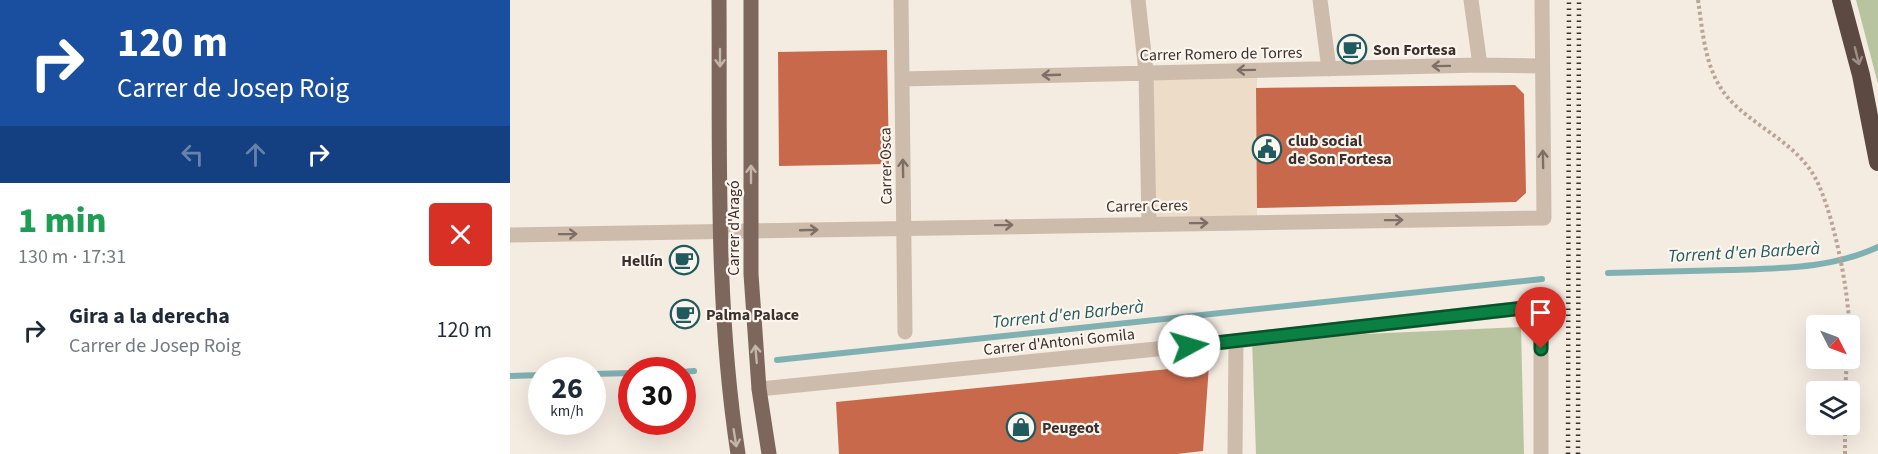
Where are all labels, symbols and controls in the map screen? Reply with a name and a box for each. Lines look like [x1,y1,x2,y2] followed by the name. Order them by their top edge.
[117,13,228,73] text: 120 m
[18,24,96,102] icon: right
[1336,33,1368,65] cafe icon: Son Fortesa
[1373,39,1456,61] place label: Son Fortesa
[1139,42,1303,66] street label: Carrer Romero de Torres
[1851,46,1863,65] one-way arrow
[714,48,726,68] one-way arrow
[1431,60,1451,72] one-way arrow
[1236,64,1256,76] one-way arrow
[117,69,349,108] text: Carrer de Josep Roig
[1042,69,1062,80] one-way arrow
[874,127,898,205] street label: Carrer Osca
[1288,130,1392,170] place label: club social de Son Fortesa
[1251,133,1283,165] public building icon: club social de Son Fortesa
[176,138,209,171] icon: left
[239,138,272,171] icon: ahead
[302,138,335,171] icon: right
[1537,150,1549,170] one-way arrow
[897,159,909,179] one-way arrow
[745,165,757,185] one-way arrow
[723,180,745,276] street label: Carrer d'Aragó
[1106,194,1188,218] street label: Carrer Ceres
[18,195,106,246] text: 1 min
[429,203,492,266] button: close
[1383,214,1403,226] one-way arrow
[1188,217,1208,228] one-way arrow
[993,219,1013,231] one-way arrow
[798,225,818,236] one-way arrow
[558,229,578,240] one-way arrow
[1667,236,1821,269] water label: Torrent d'en Barberà
[18,243,126,271] text: 130 m · 17:31
[668,244,700,276] cafe icon: Hellín
[621,250,663,272] place label: Hellín
[1515,287,1566,349] pin
[991,294,1145,335] water label: Torrent d'en Barberà
[1524,296,1557,329] icon: arrive
[669,298,701,330] cafe icon: Palma Palace
[69,300,230,332] text: Gira a la derecha
[706,304,799,326] place label: Palma Palace
[18,314,51,347] icon: right
[437,314,492,346] text: 120 m
[1157,314,1221,378] position arrow
[1806,315,1860,369] north arrow
[1806,315,1860,435] map controls
[982,323,1136,361] street label: Carrer d'Antoni Gomila
[69,332,241,360] text: Carrer de Josep Roig
[750,345,761,365] one-way arrow
[618,357,696,435] speed limit sign: 30
[551,367,583,410] text: 26
[1806,381,1860,435] button: layers
[550,401,584,422] text: km/h
[1005,411,1037,443] shop icon: Peugeot
[1042,417,1100,439] place label: Peugeot
[730,427,741,447] one-way arrow

